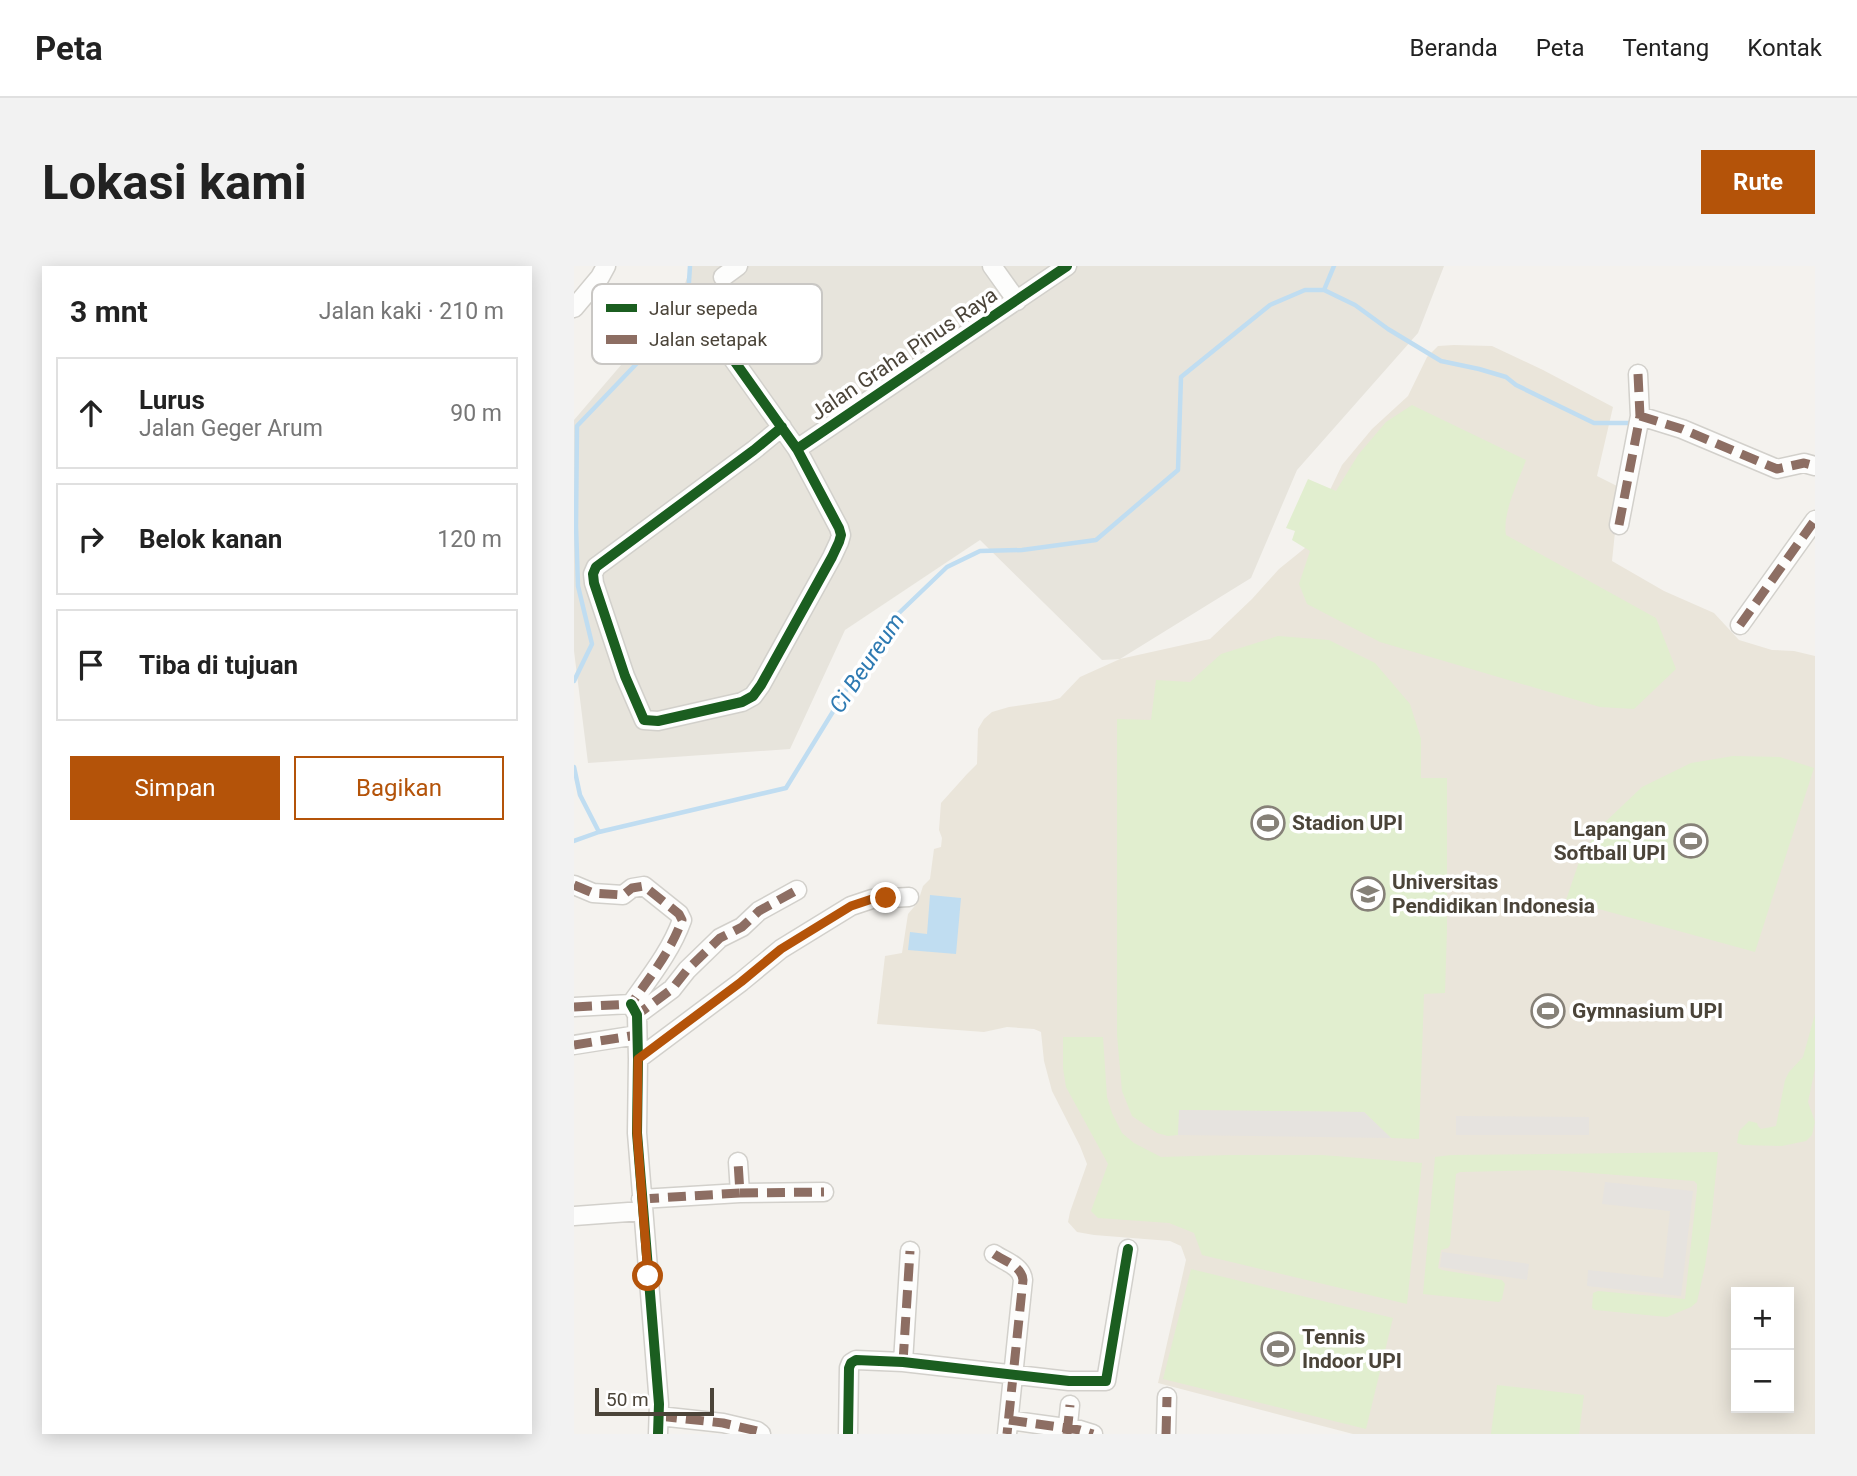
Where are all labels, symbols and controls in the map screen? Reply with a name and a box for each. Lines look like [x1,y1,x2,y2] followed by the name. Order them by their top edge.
[35,29,103,68] text: Peta
[1410,34,1498,62] text: Beranda
[1536,34,1584,62] text: Peta
[1622,34,1709,62] text: Tentang
[1747,34,1822,62] text: Kontak
[1701,150,1815,214] button: Rute
[42,154,307,211] text: Lokasi kami
[806,283,1002,425] street label: Jalan Graha Pinus Raya
[592,284,822,364] legend
[70,294,148,329] text: 3 mnt
[649,297,758,320] text: Jalur sepeda
[319,298,504,325] text: Jalan kaki · 210 m
[649,328,767,351] text: Jalan setapak
[139,385,205,415] text: Lurus
[72,394,110,432] icon: ahead
[450,400,502,427] text: 90 m
[139,415,323,442] text: Jalan Geger Arum
[72,520,110,558] icon: right
[139,524,282,554] text: Belok kanan
[437,526,502,553] text: 120 m
[824,608,910,718] water label: Ci Beureum
[72,646,110,684] icon: arrive
[139,650,298,680] text: Tiba di tujuan
[70,756,280,820] button: Simpan
[294,756,504,820] button: Bagikan
[1249,804,1287,842] sports icon: Stadion UPI
[1292,811,1403,835] place label: Stadion UPI
[1554,817,1666,865] place label: Lapangan Softball UPI
[1672,822,1710,860] sports icon: Lapangan Softball UPI
[1392,870,1595,918] place label: Universitas Pendidikan Indonesia
[1349,875,1387,913] school or university icon: Universitas Pendidikan Indonesia
[870,882,901,913] route end
[1529,992,1567,1030] sports icon: Gymnasium UPI
[1572,999,1723,1023] place label: Gymnasium UPI
[632,1260,663,1291] route start
[1731,1287,1794,1413] map controls
[1731,1287,1794,1350] button: +
[1302,1325,1402,1373] place label: Tennis Indoor UPI
[1259,1330,1297,1368] sports icon: Tennis Indoor UPI
[1731,1350,1794,1413] button: −
[595,1385,714,1417] scale bar
[606,1388,649,1411] text: 50 m

